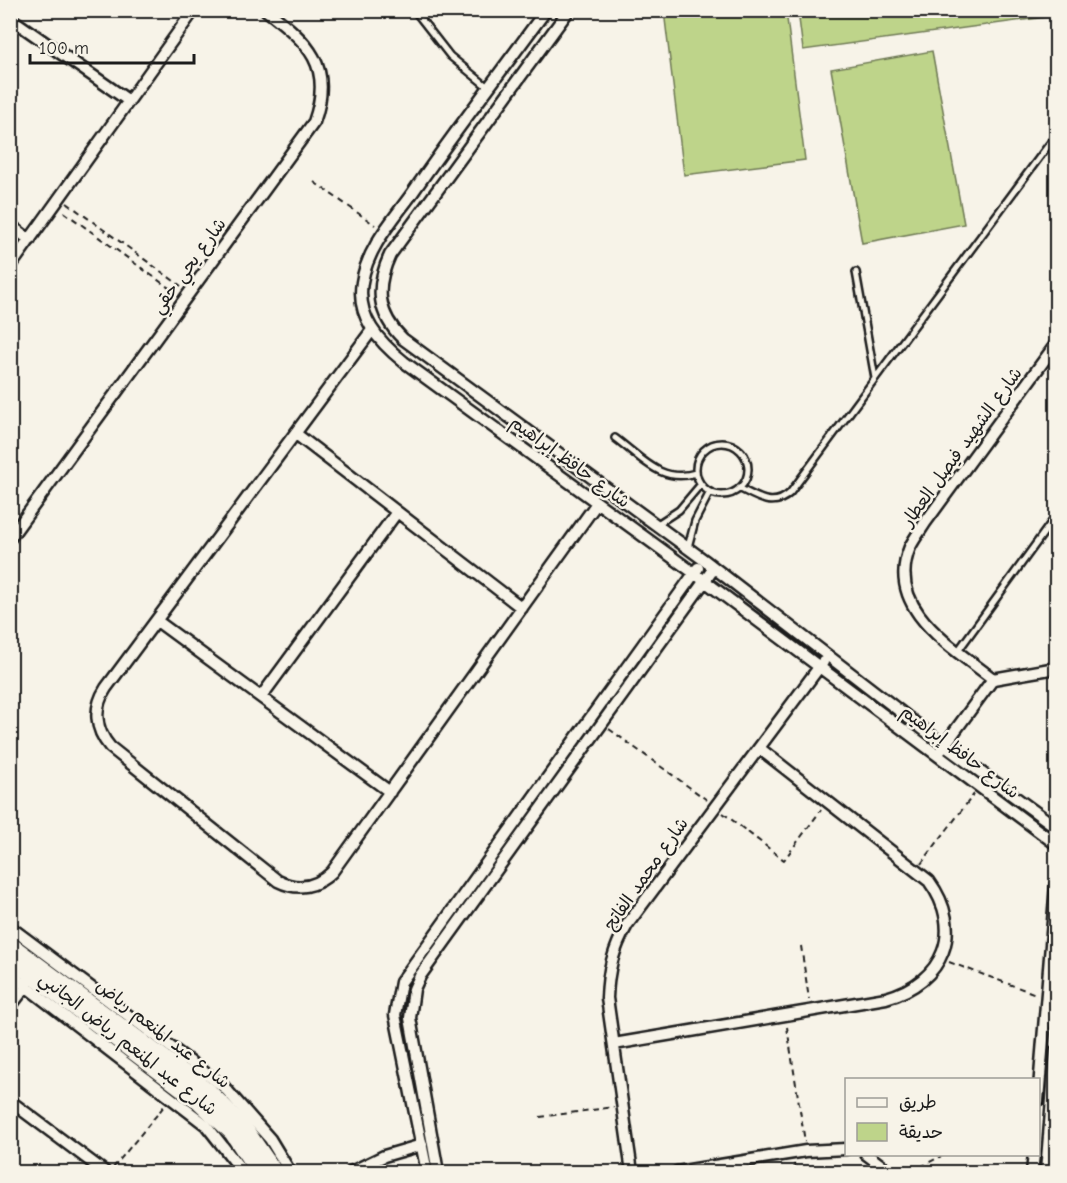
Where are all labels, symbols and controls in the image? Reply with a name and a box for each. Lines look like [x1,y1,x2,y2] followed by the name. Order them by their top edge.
[30,27,194,65] scale bar
[39,38,89,59] text: 100 m
[147,214,235,321] street label: شارع يحي حقي
[896,363,1028,533] street label: شارع الشهيد فيصل العطار
[504,412,634,515] street label: شارع حافظ إبراهيم
[895,701,1023,806] street label: شارع حافظ إبراهيم
[599,814,694,935] street label: شارع محمد الفاتح
[32,968,221,1124] street label: شارع عبد المنعم رياض الجانبي
[90,975,234,1095] street label: شارع عبد المنعم رياض
[845,1078,1040,1156] legend
[899,1092,937,1113] text: طريق
[899,1122,943,1143] text: حديقة

